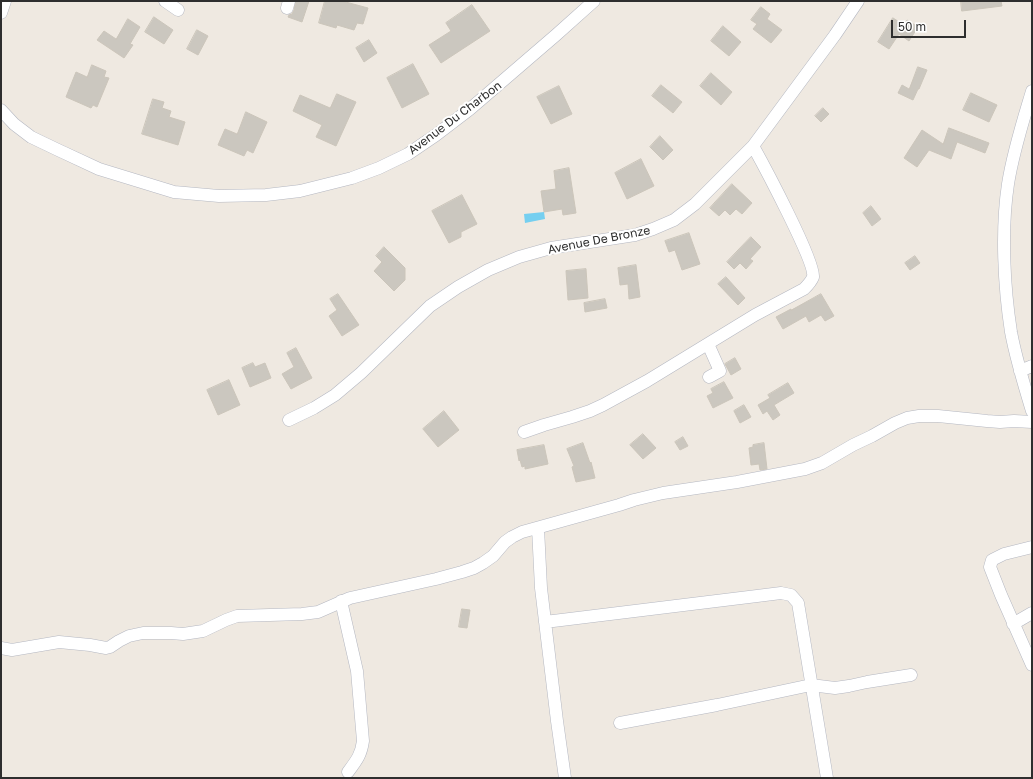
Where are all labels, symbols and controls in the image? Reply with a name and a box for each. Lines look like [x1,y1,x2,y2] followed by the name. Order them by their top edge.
[893,12,968,38] scale bar
[898,19,926,34] text: 50 m
[406,78,504,158] street label: Avenue Du Charbon
[547,223,651,257] street label: Avenue De Bronze

